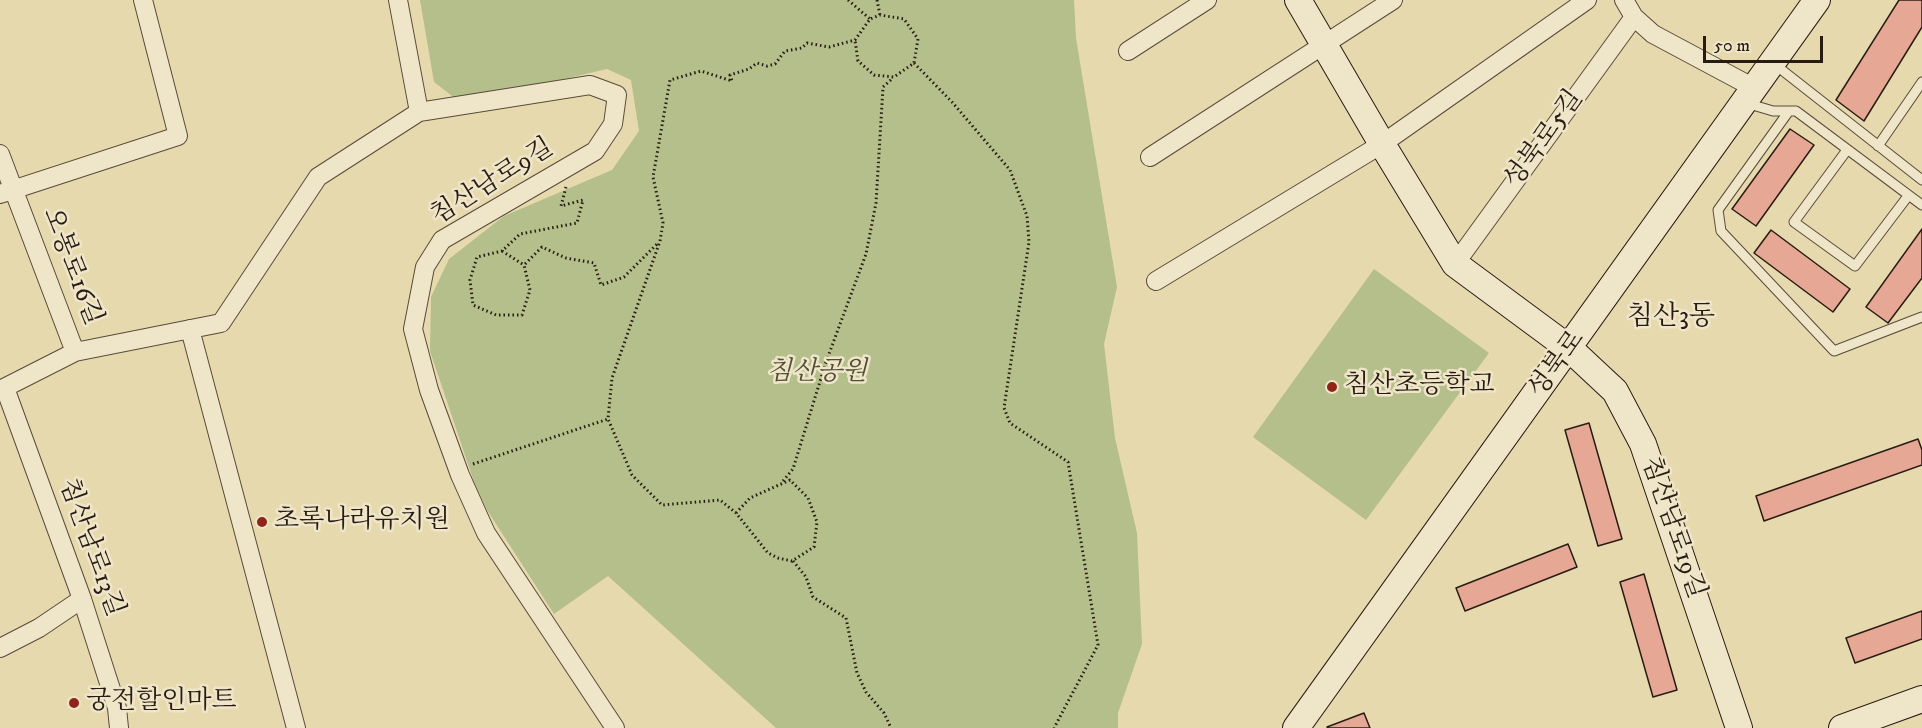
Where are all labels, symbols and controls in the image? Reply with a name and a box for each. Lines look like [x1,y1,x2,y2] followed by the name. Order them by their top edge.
[1706,24,1826,62] scale bar
[1714,35,1750,57] text: 50 m
[1499,85,1591,195] street label: 성북로5길
[426,133,560,233] street label: 침산남로9길
[34,204,108,330] street label: 오봉로16길
[1627,302,1715,334] district label: 침산3동
[1523,325,1593,405] street label: 성북로
[767,358,867,390] park label: 침산공원
[1344,371,1495,403] place label: 침산초등학교
[1325,380,1339,394] marker: 침산초등학교
[1633,453,1711,603] street label: 침산남로19길
[51,475,129,621] street label: 침산남로13길
[274,506,450,538] place label: 초록나라유치원
[255,515,269,529] marker: 초록나라유치원
[86,687,237,719] place label: 궁전할인마트
[67,696,81,710] marker: 궁전할인마트

